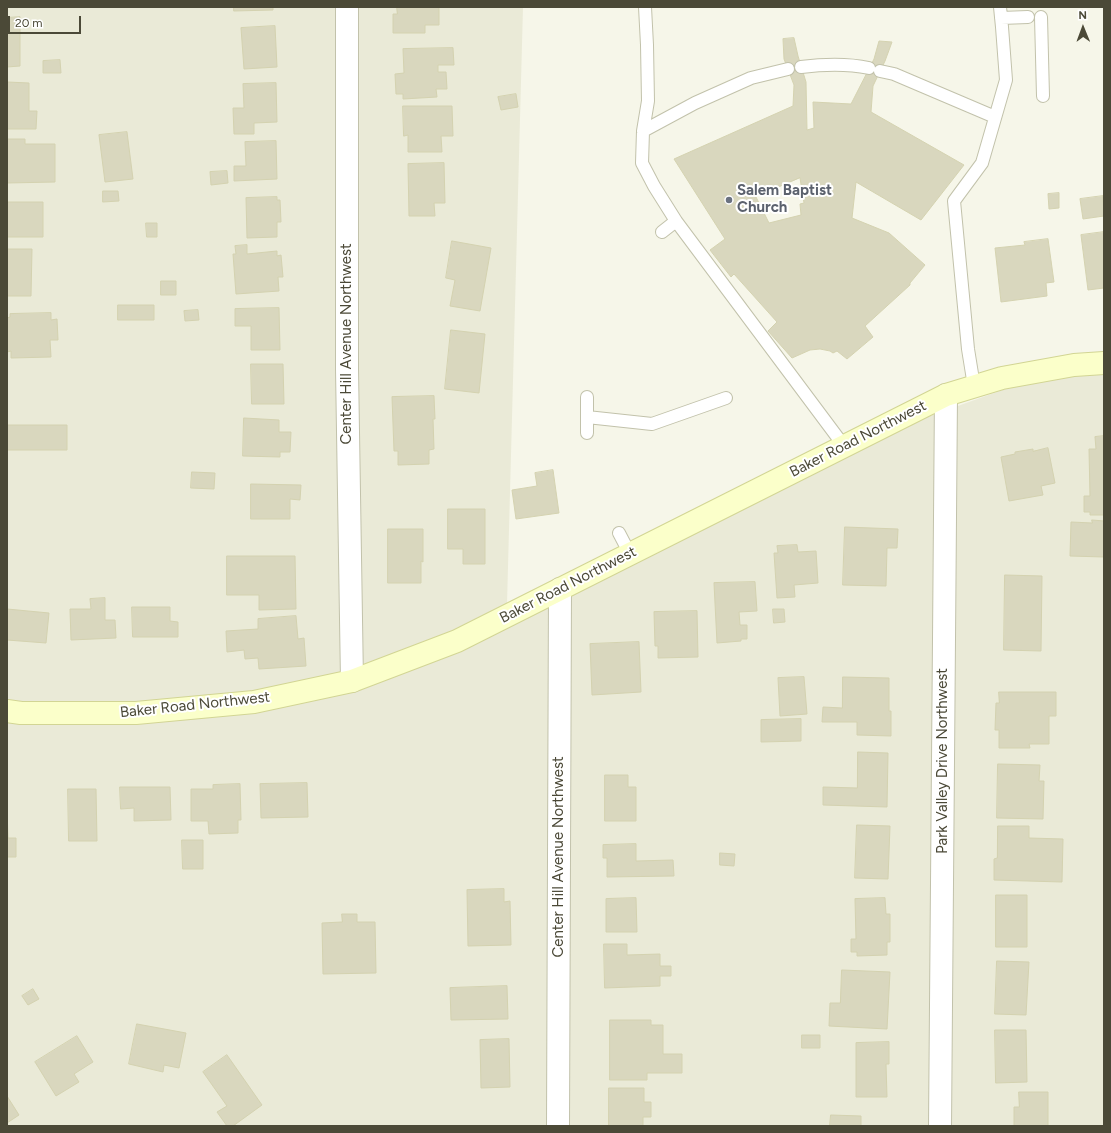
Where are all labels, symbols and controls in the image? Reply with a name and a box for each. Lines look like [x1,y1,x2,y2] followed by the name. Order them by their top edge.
[10,8,83,34] scale bar
[1063,8,1103,48] north arrow
[1078,9,1087,22] text: N
[15,16,43,30] text: 20 m
[737,182,832,217] place label: Salem Baptist Church
[724,195,734,205] marker: Salem Baptist Church
[338,243,356,445] street label: Center Hill Avenue Northwest
[787,397,929,481] street label: Baker Road Northwest
[497,543,639,627] street label: Baker Road Northwest
[934,668,952,854] street label: Park Valley Drive Northwest
[119,688,271,722] street label: Baker Road Northwest
[550,756,568,958] street label: Center Hill Avenue Northwest

